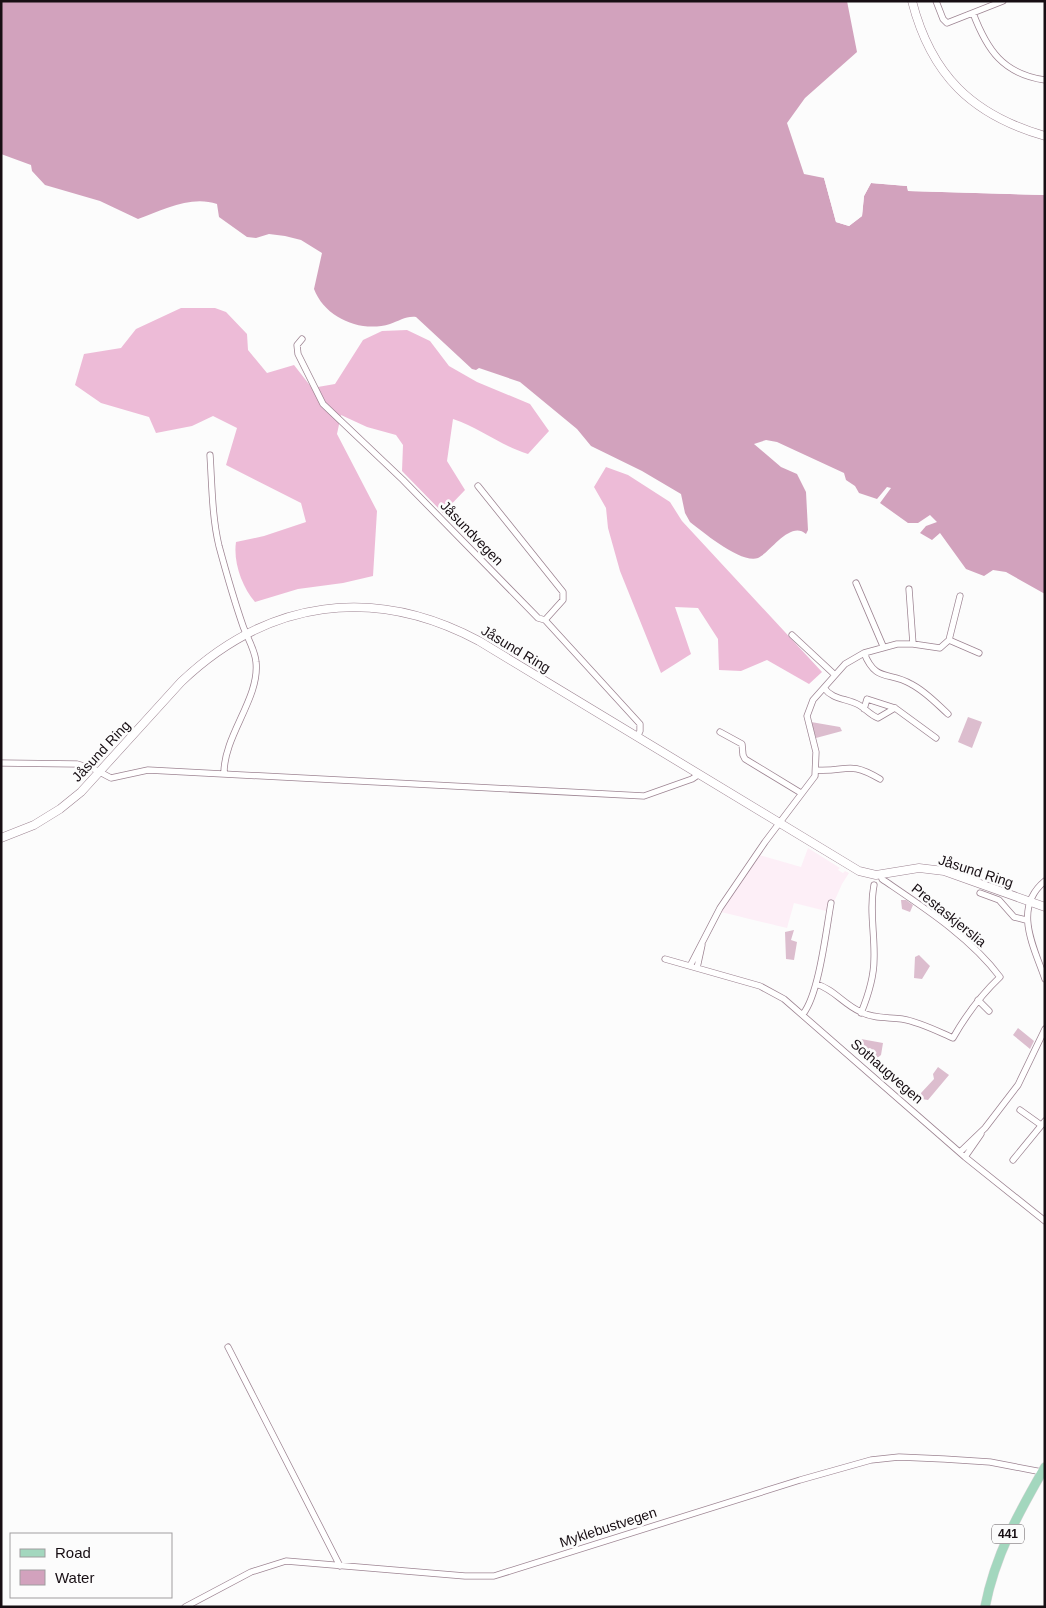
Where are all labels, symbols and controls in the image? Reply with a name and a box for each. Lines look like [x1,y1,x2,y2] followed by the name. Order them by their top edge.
[437,497,507,569] street label: Jåsundvegen
[479,622,553,676] street label: Jåsund Ring
[69,717,133,785] street label: Jåsund Ring
[937,851,1015,891] street label: Jåsund Ring
[909,880,990,950] street label: Prestaskjerslia
[848,1035,926,1107] street label: Sothaugvegen
[557,1504,659,1550] street label: Myklebustvegen
[992,1525,1024,1544] road number: 441
[10,1533,172,1598] legend
[55,1544,91,1561] text: Road
[55,1569,94,1586] text: Water

